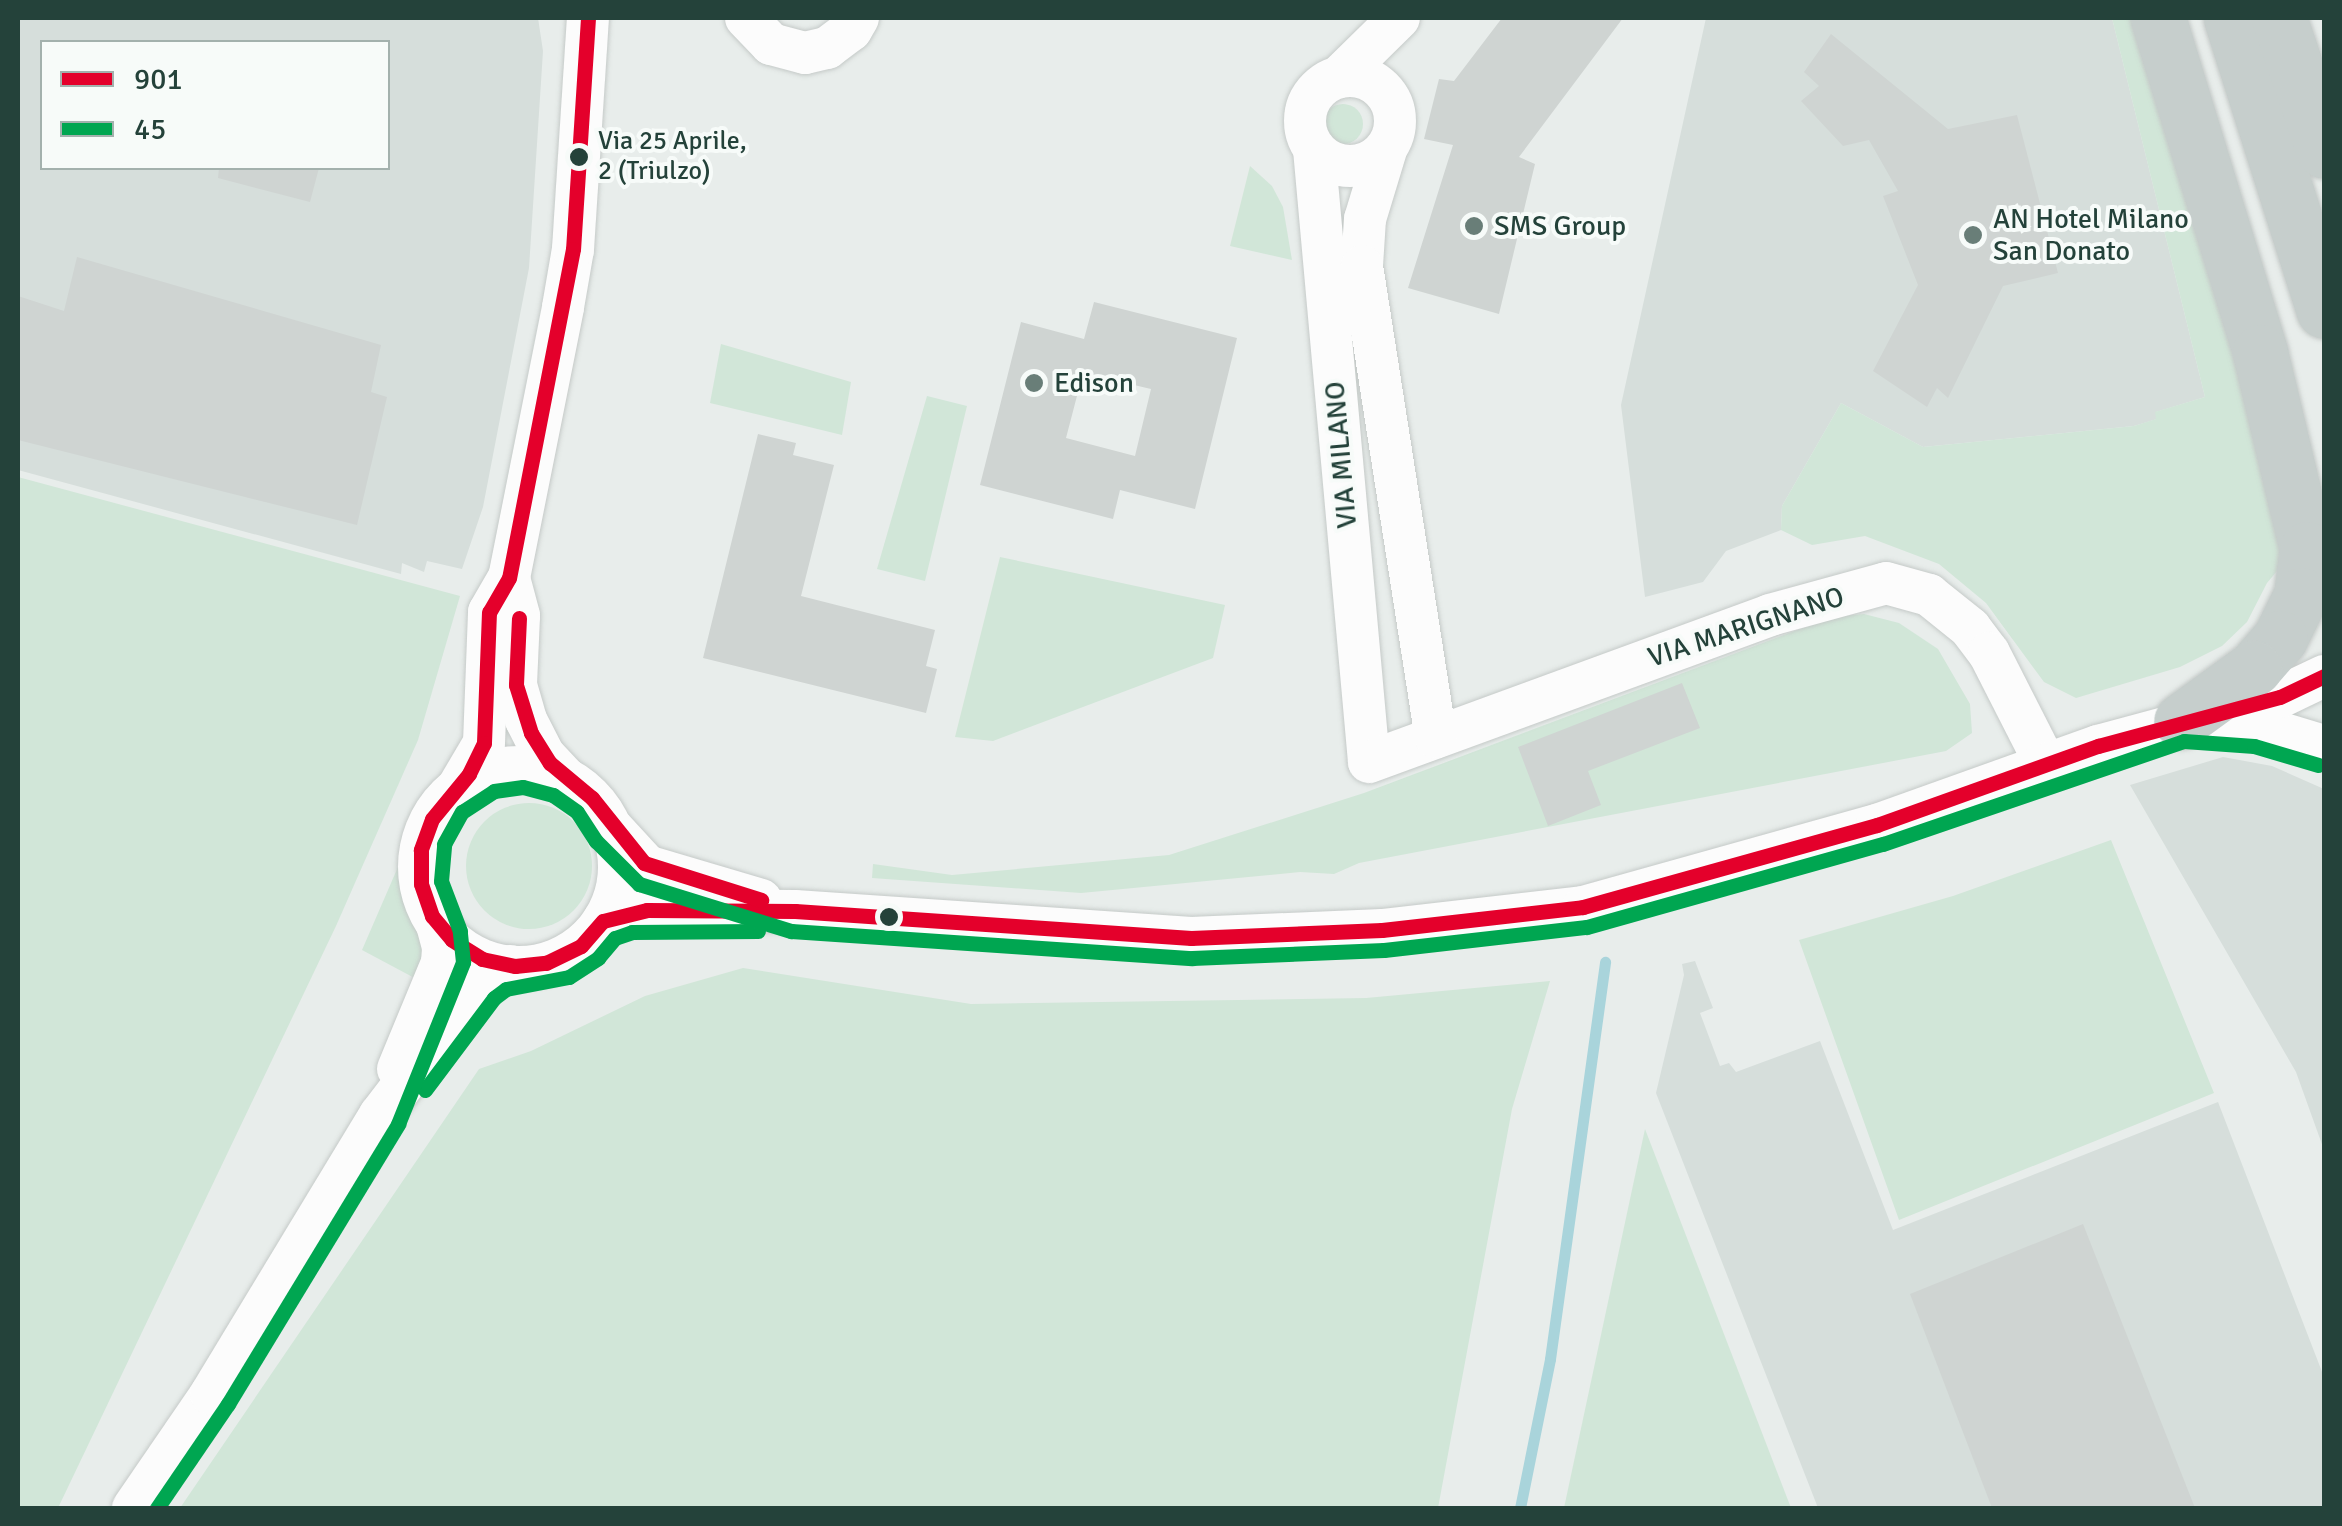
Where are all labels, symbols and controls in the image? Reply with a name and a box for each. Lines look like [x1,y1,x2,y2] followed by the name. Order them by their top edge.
[40,40,390,170] legend
[134,61,183,98] text: 901
[134,111,166,148] text: 45
[598,126,747,188] place label: Via 25 Aprile, 2 (Triulzo)
[569,147,589,167] marker: Via 25 Aprile, 2 (Triulzo)
[1993,202,2189,268] place label: AN Hotel Milano San Donato
[1494,209,1626,243] place label: SMS Group
[1463,215,1485,237] marker: SMS Group
[1962,224,1984,246] marker: AN Hotel Milano San Donato
[1054,366,1134,400] place label: Edison
[1023,372,1045,394] marker: Edison
[1318,380,1364,530] street label: VIA MILANO
[1644,580,1848,674] street label: VIA MARIGNANO
[879,907,899,927] unlabelled marker

